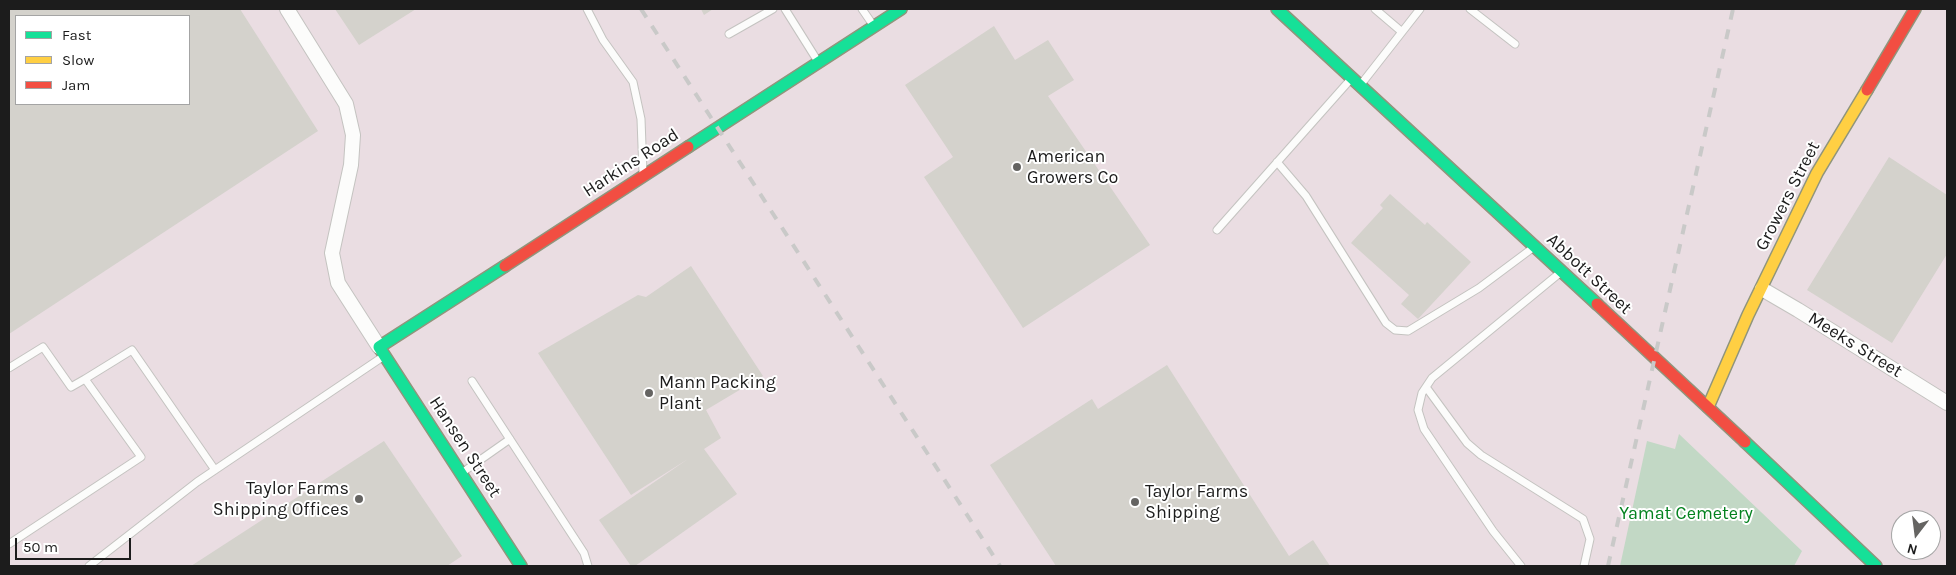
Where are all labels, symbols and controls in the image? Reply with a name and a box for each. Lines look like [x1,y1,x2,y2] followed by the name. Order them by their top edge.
[15,15,190,105] legend
[62,26,91,44] text: Fast
[62,51,94,69] text: Slow
[62,76,90,94] text: Jam
[579,124,683,202] street label: Harkins Road
[1751,138,1825,254] street label: Growers Street
[1027,146,1118,188] place label: American Growers Co
[1011,161,1023,173] marker: American Growers Co
[1542,229,1636,319] street label: Abbott Street
[1804,307,1906,383] street label: Meeks Street
[659,372,776,414] place label: Mann Packing Plant
[643,387,655,399] marker: Mann Packing Plant
[424,392,506,502] street label: Hansen Street
[213,478,349,520] place label: Taylor Farms Shipping Offices
[1145,481,1248,524] place label: Taylor Farms Shipping
[353,493,365,505] marker: Taylor Farms Shipping Offices
[1129,496,1141,508] marker: Taylor Farms Shipping
[1619,503,1753,525] park label: Yamat Cemetery
[1891,510,1941,560] north arrow
[18,528,134,560] scale bar
[23,538,58,556] text: 50 m
[1905,539,1919,559] text: N

